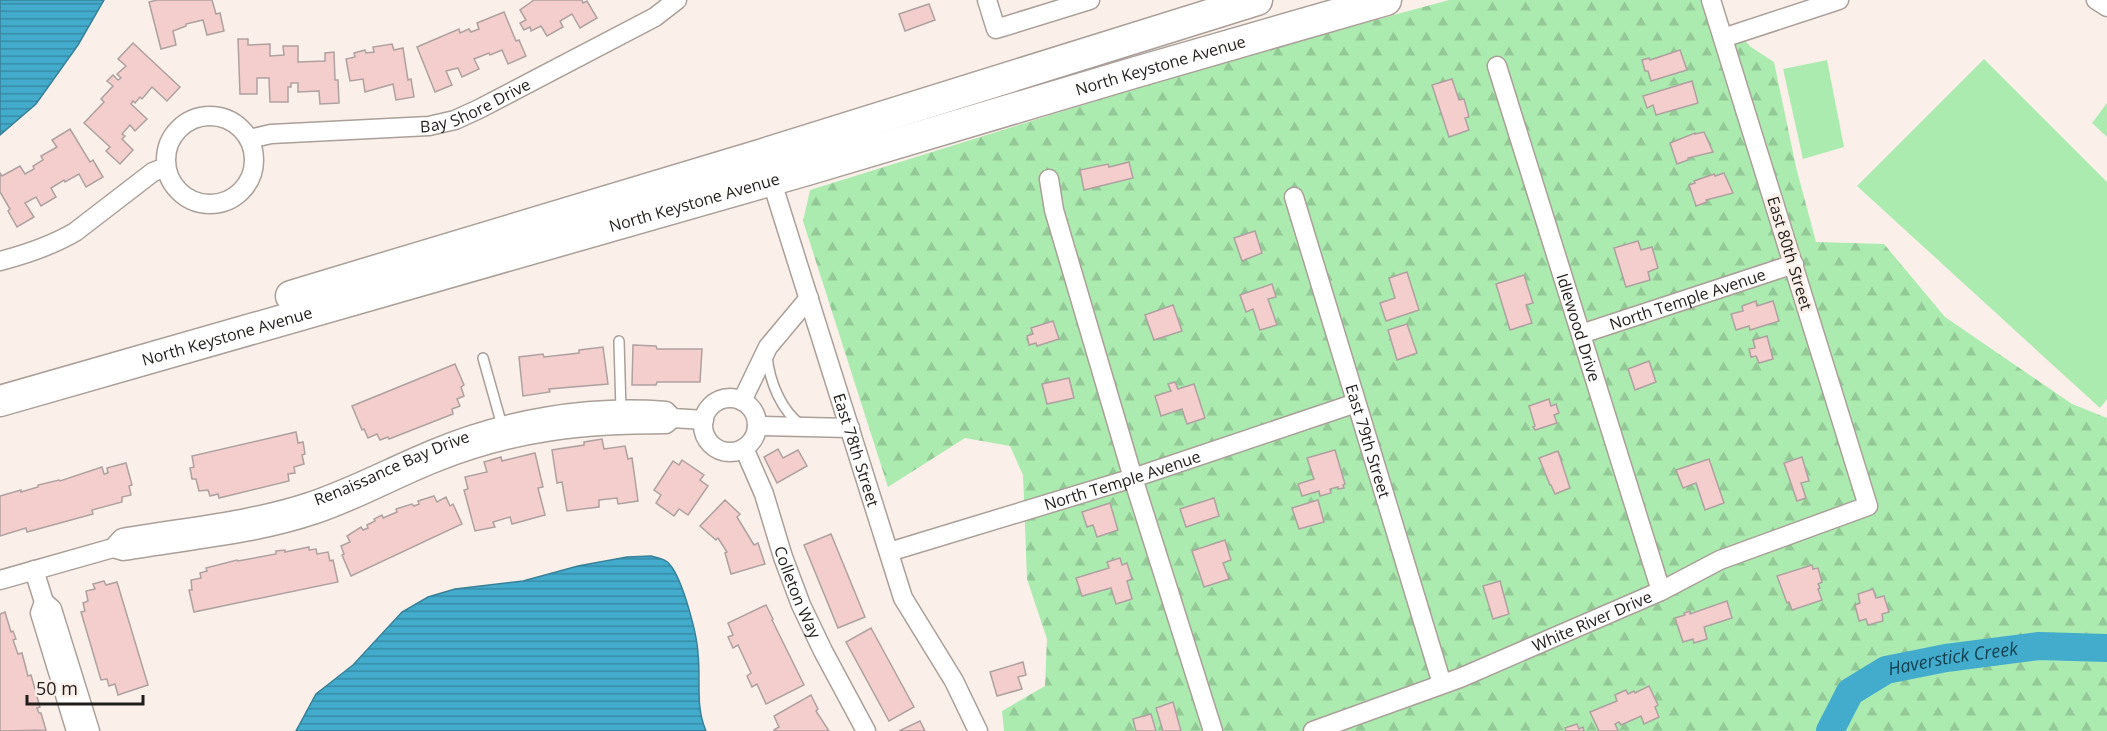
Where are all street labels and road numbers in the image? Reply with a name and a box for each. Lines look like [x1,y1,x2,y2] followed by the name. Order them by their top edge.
[1073,30,1248,101] street label: North Keystone Avenue
[419,73,534,137] street label: Bay Shore Drive
[606,167,782,237] street label: North Keystone Avenue
[1762,193,1818,313] street label: East 80th Street
[1606,263,1768,335] street label: North Temple Avenue
[1551,271,1606,384] street label: Idlewood Drive
[139,301,315,371] street label: North Keystone Avenue
[1340,381,1396,501] street label: East 79th Street
[828,390,885,510] street label: East 78th Street
[311,425,472,510] street label: Renaissance Bay Drive
[1041,445,1203,515] street label: North Temple Avenue
[769,543,827,643] street label: Colleton Way
[1529,585,1655,656] street label: White River Drive

